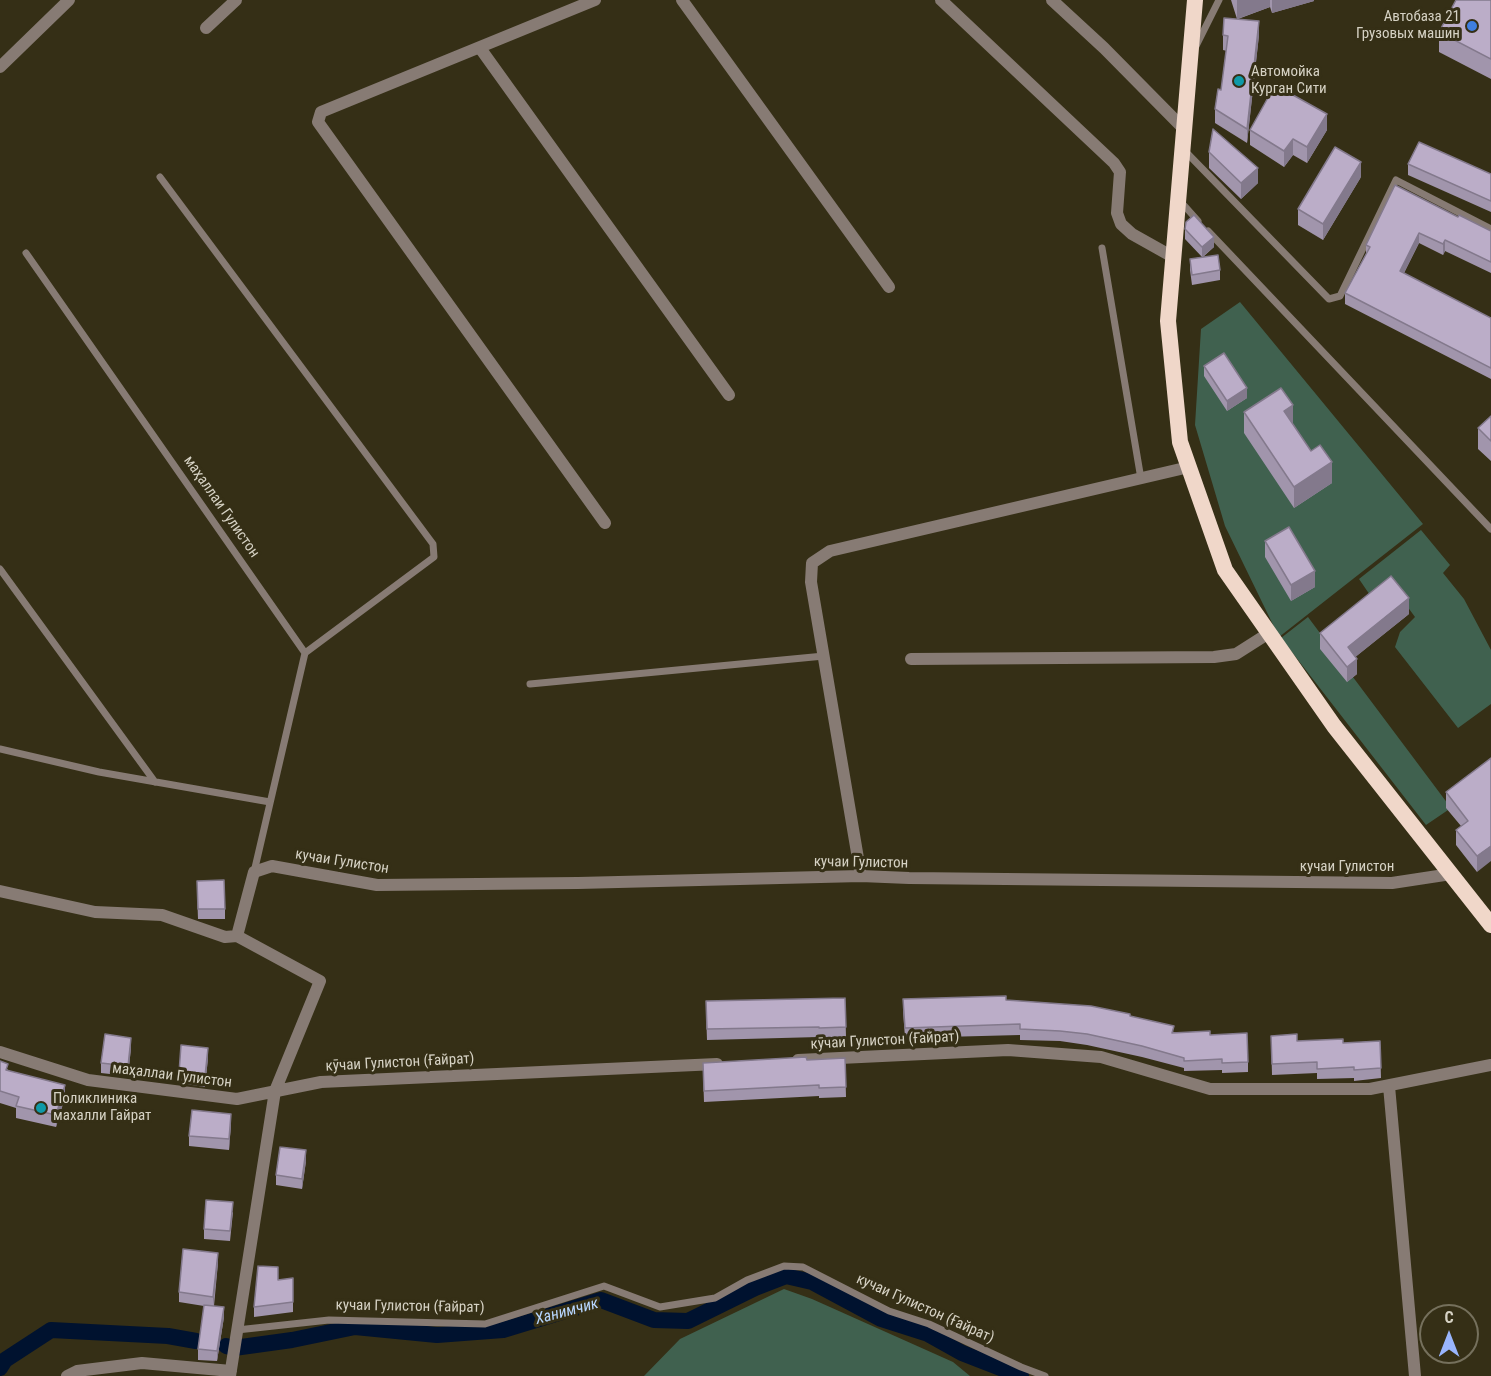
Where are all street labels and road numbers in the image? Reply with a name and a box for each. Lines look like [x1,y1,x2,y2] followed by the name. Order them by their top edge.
[179,453,263,561] street label: маҳаллаи Гулистон
[294,846,390,878] street label: кучаи Гулистон
[814,853,908,873] street label: кучаи Гулистон
[1300,858,1394,876] street label: кучаи Гулистон
[810,1028,960,1054] street label: кӯчаи Гулистон (Ғайрат)
[325,1050,475,1076] street label: кӯчаи Гулистон (Ғайрат)
[111,1060,233,1092] street label: маҳаллаи Гулистон
[853,1270,997,1348] street label: кучаи Гулистон (Ғайрат)
[335,1297,485,1317] street label: кучаи Гулистон (Ғайрат)

